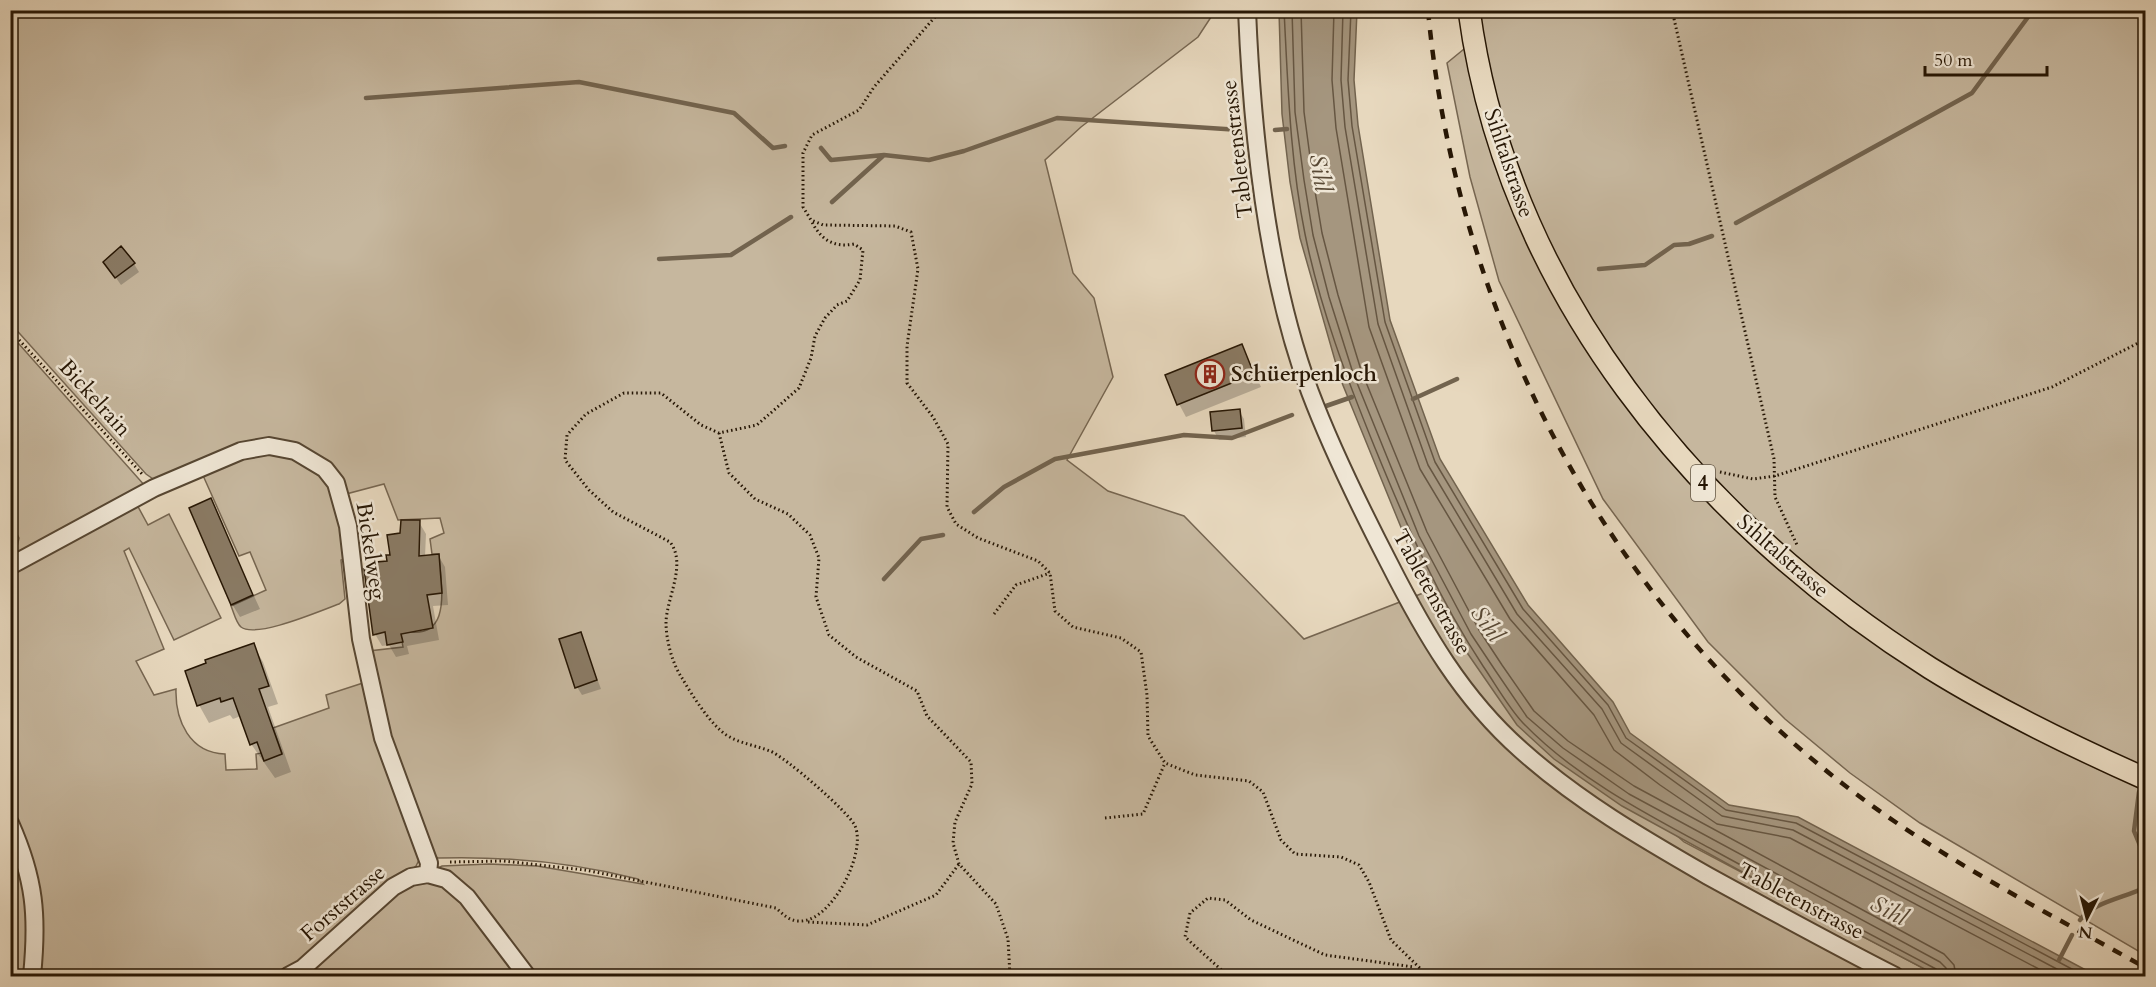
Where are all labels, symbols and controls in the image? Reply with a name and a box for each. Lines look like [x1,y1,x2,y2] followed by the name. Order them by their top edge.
[1925,39,2046,77] scale bar
[1934,48,1973,73] text: 50 m
[1214,78,1260,220] street label: Tabletenstrasse
[1476,104,1542,222] street label: Sihltalstrasse
[1300,152,1340,196] water label: Sihl
[52,353,138,444] street label: Bickelrain
[1194,358,1226,390] building icon: Schüerpenloch
[1231,359,1377,389] place label: Schüerpenloch
[1691,465,1715,501] road number: 4
[348,500,394,603] street label: Bickelweg
[1730,507,1836,605] street label: Sihltalstrasse
[1385,524,1479,660] street label: Tabletenstrasse
[1463,599,1512,650] water label: Sihl
[1733,855,1869,947] street label: Tabletenstrasse
[294,858,392,948] street label: Forststrasse
[1865,888,1915,935] water label: Sihl
[2057,888,2117,948] north arrow
[2077,920,2094,944] text: N

